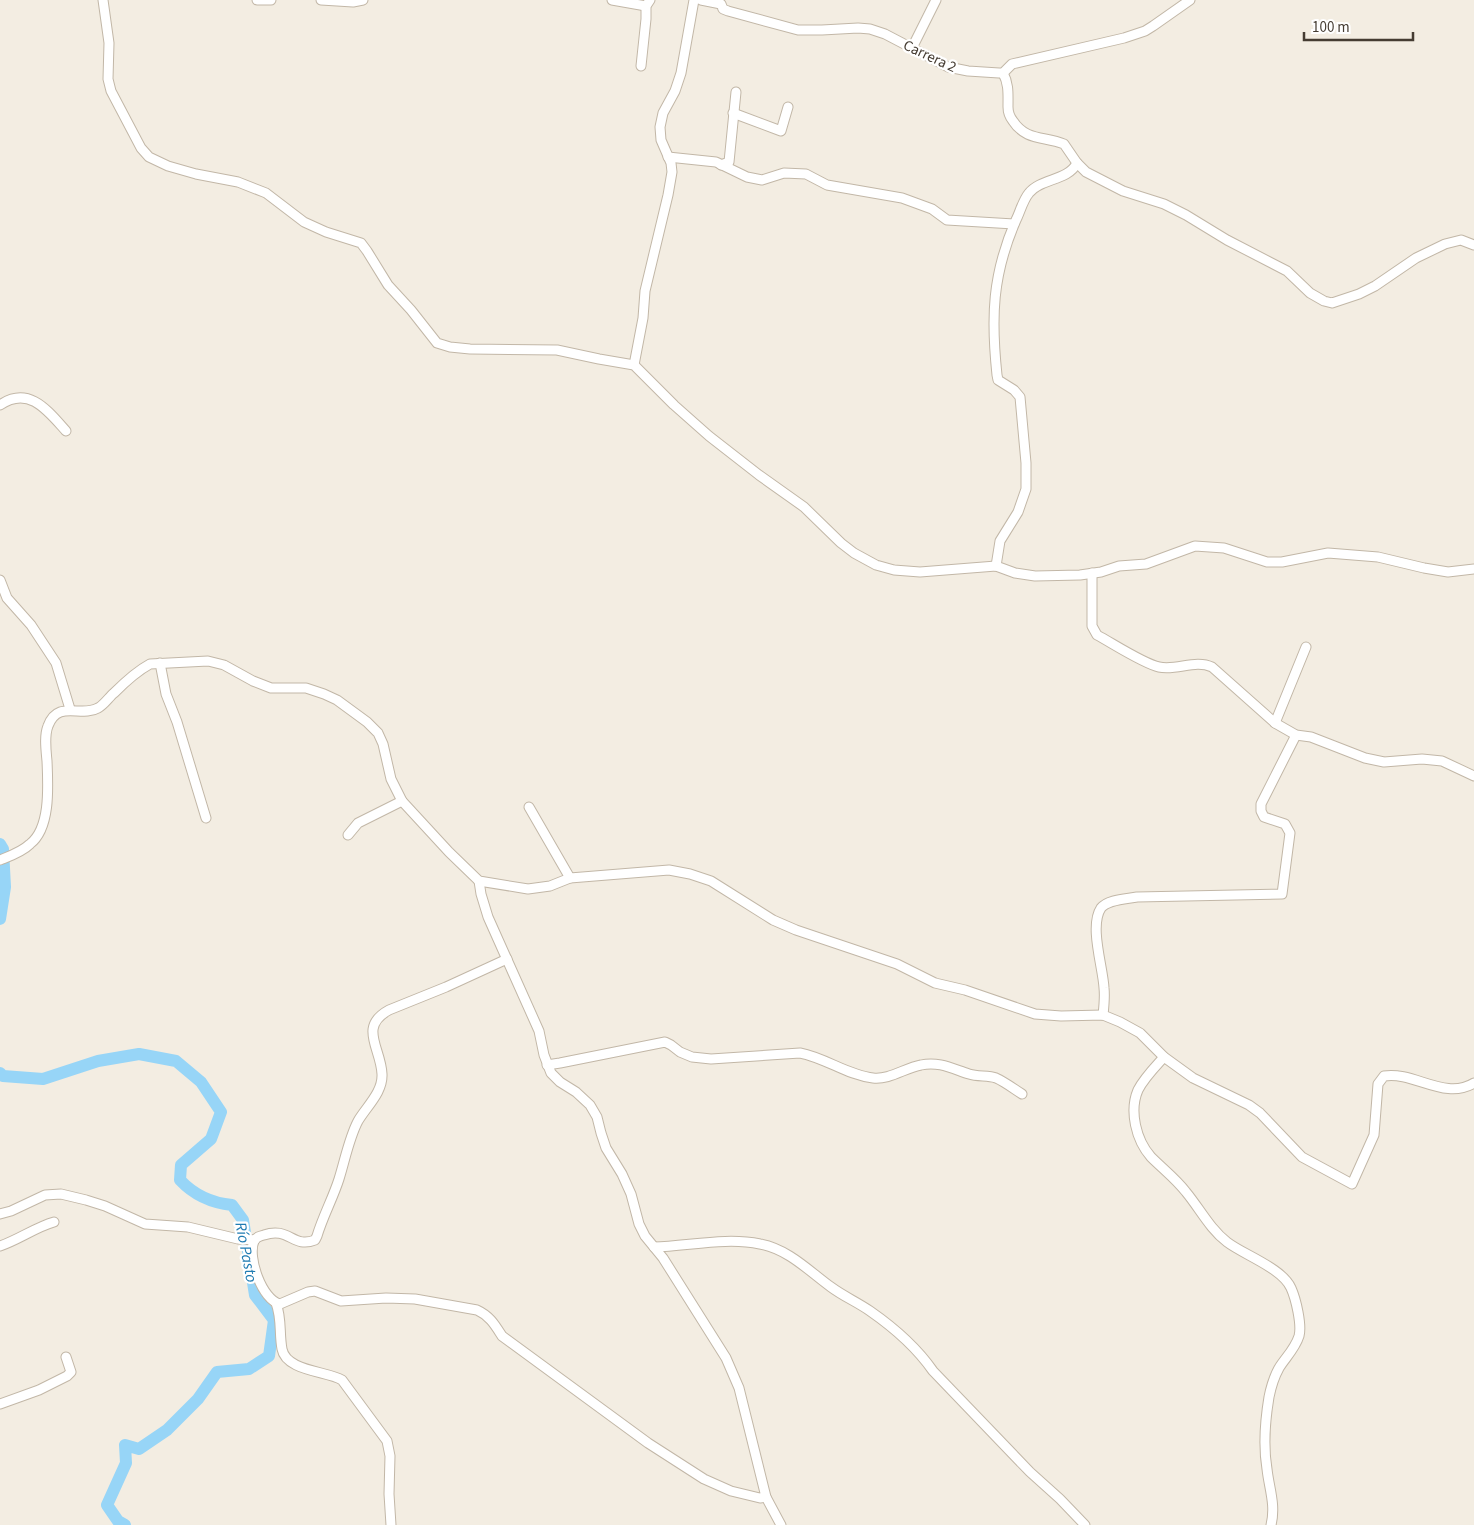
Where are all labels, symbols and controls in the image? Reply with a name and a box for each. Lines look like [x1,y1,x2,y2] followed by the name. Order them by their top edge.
[1304,10,1413,42] scale bar
[1312,17,1350,38] text: 100 m
[900,35,960,78] street label: Carrera 2
[229,1220,263,1284] water label: Río Pasto

